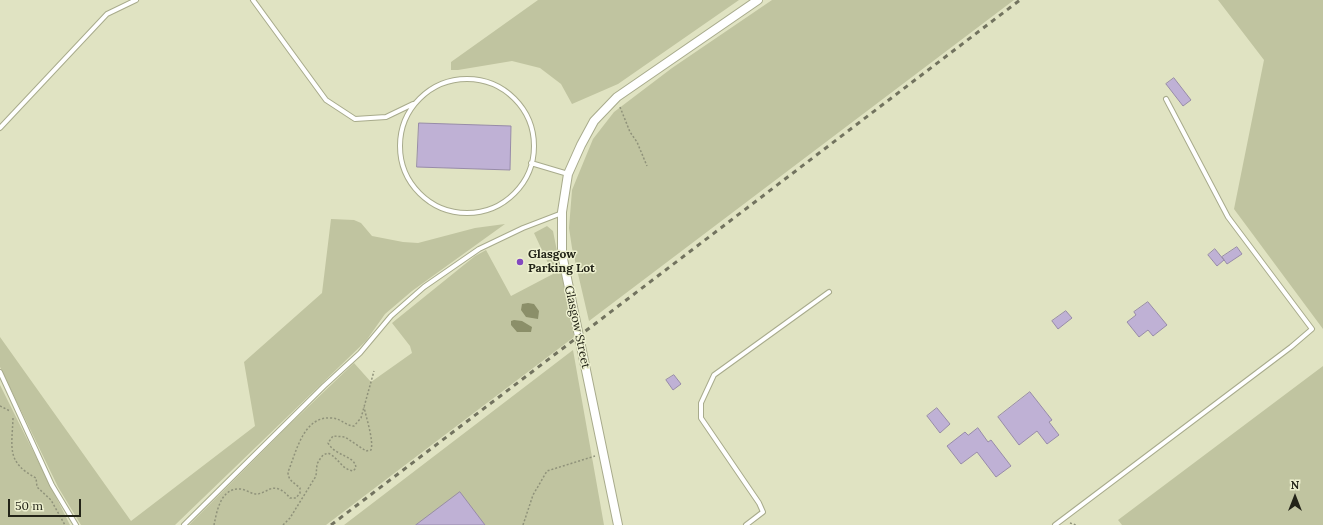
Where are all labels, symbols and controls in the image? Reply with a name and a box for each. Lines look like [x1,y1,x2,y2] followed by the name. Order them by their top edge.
[528,248,595,276] place label: Glasgow Parking Lot
[515,257,525,267] marker: Glasgow Parking Lot
[561,284,593,370] street label: Glasgow Street
[1275,477,1315,517] north arrow
[1291,478,1299,492] text: N
[10,491,83,517] scale bar
[15,498,43,513] text: 50 m

